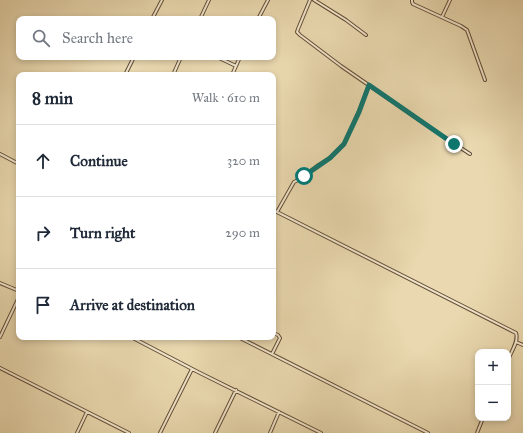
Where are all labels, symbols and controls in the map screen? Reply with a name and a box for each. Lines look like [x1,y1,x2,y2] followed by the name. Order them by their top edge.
[16,16,276,60] search box
[30,27,52,49] icon: search
[62,29,133,47] text: Search here
[32,88,73,109] text: 8 min
[192,90,260,106] text: Walk · 610 m
[445,135,463,153] route end
[32,150,54,172] icon: ahead
[70,152,128,170] text: Continue
[227,153,260,169] text: 320 m
[295,167,313,185] route start
[32,222,54,244] icon: right
[70,224,135,242] text: Turn right
[225,225,260,241] text: 290 m
[32,294,54,316] icon: arrive
[70,296,195,314] text: Arrive at destination
[475,349,511,421] map controls
[475,349,511,385] button: +
[475,385,511,421] button: −

